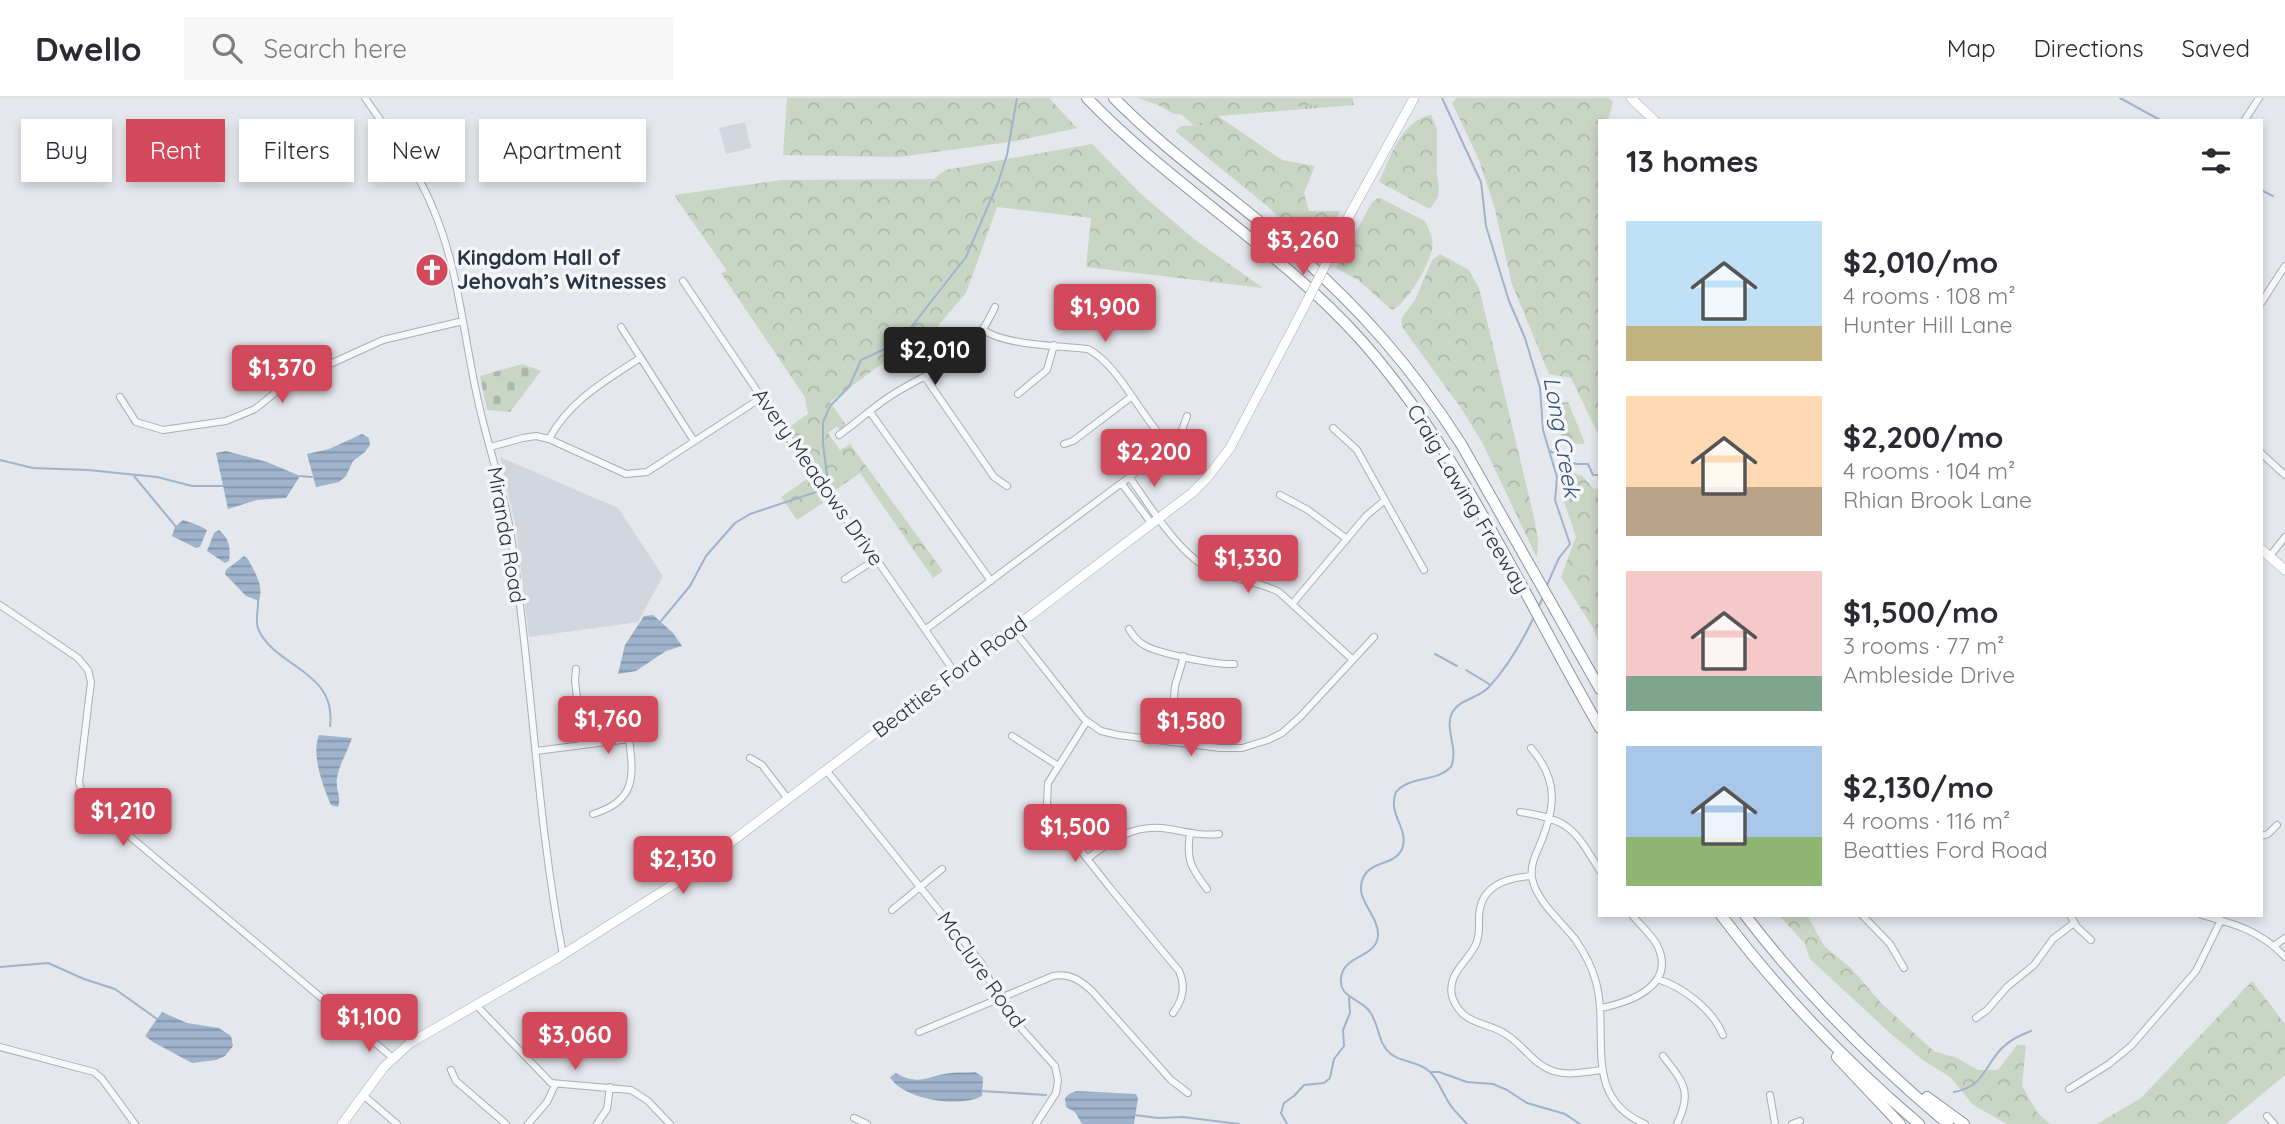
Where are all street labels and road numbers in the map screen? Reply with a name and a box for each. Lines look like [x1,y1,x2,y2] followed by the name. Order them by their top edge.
[748,383,890,570] street label: Avery Meadows Drive
[1402,399,1536,598] street label: Craig Lawing Freeway
[482,465,532,605] street label: Miranda Road
[867,610,1032,743] street label: Beatties Ford Road
[932,906,1031,1033] street label: McClure Road

